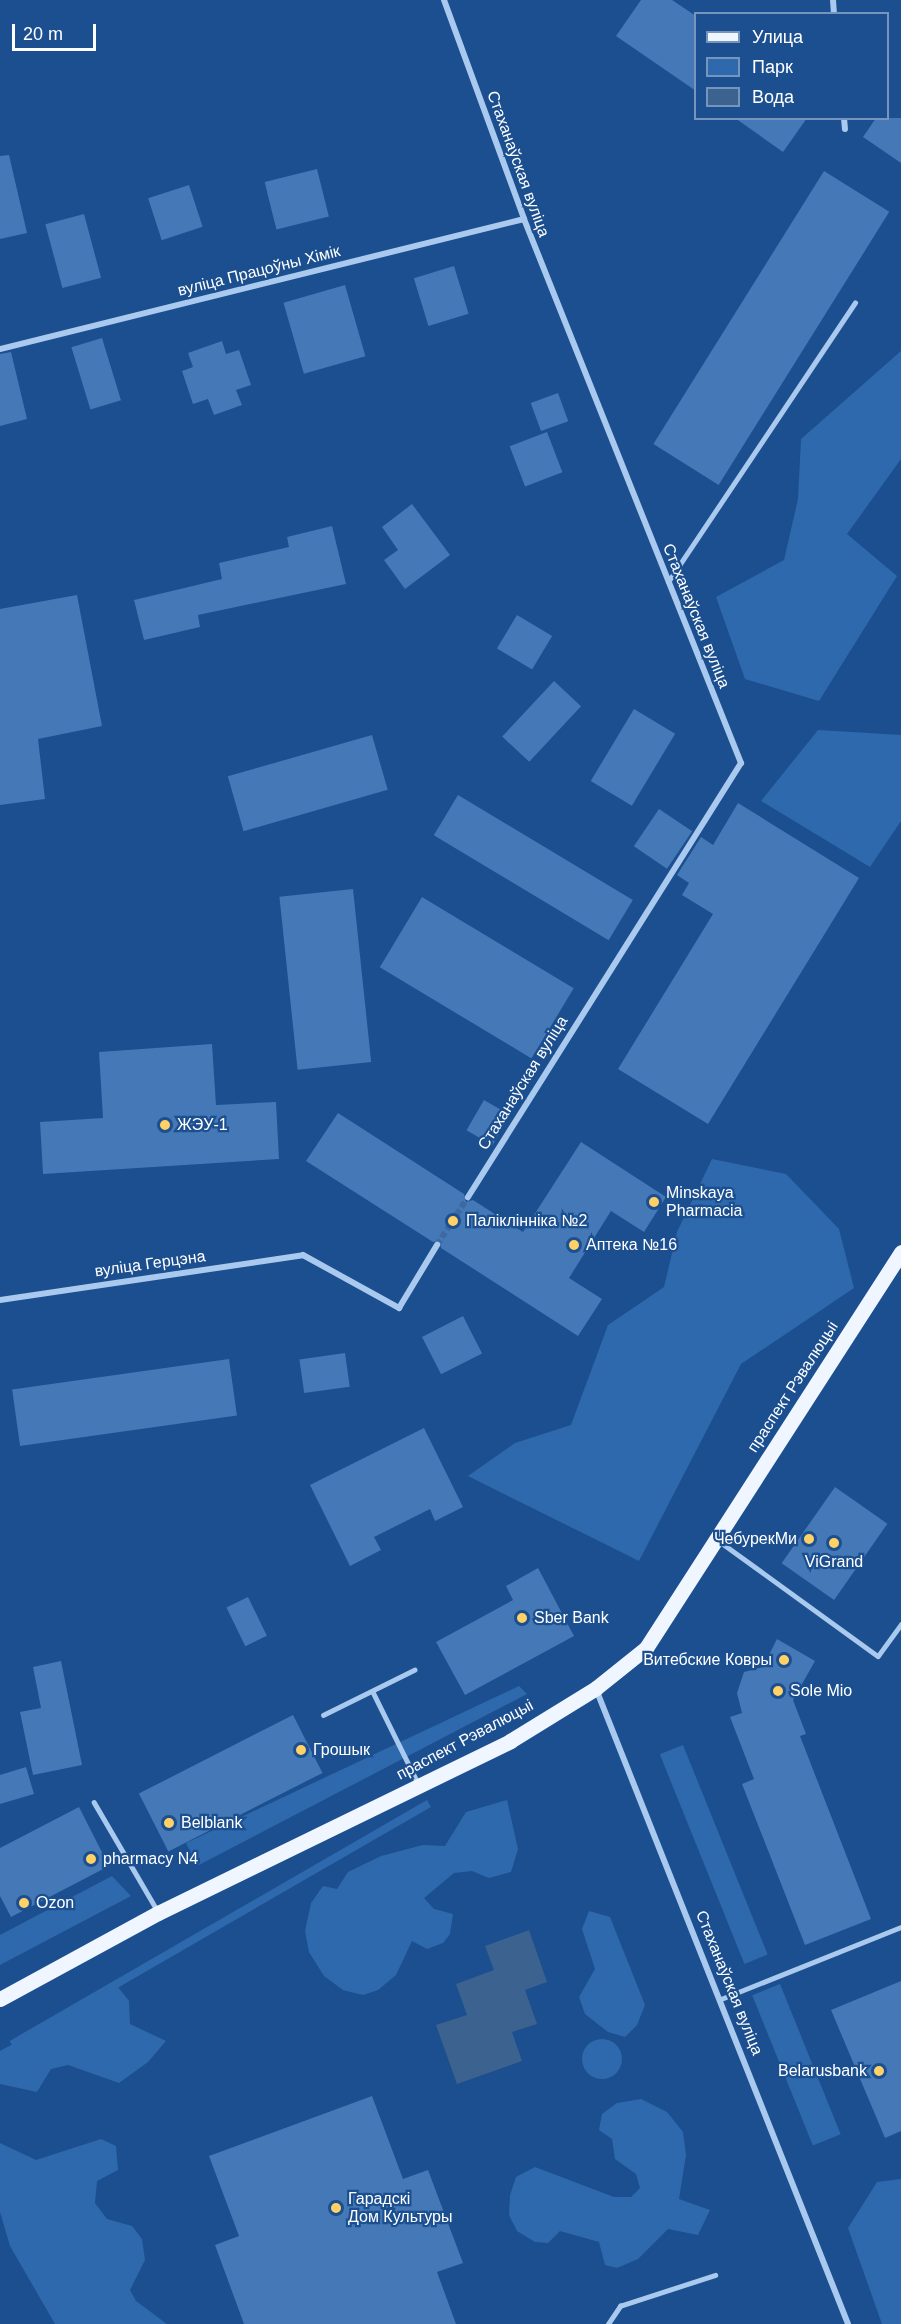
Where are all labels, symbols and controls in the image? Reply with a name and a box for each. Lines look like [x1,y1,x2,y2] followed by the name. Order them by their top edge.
[15,12,99,50] scale bar
[694,12,889,120] legend
[23,24,63,44] text: 20 m
[752,27,803,47] text: Улица
[752,57,793,77] text: Парк
[752,87,794,107] text: Вода
[483,88,553,240] street label: Стаханаўская вуліца
[176,241,342,301] street label: вуліца Працоўны Хімік
[658,541,734,691] street label: Стаханаўская вуліца
[474,1013,572,1153] street label: Стаханаўская вуліца
[177,1115,228,1135] place label: ЖЭУ-1
[158,1118,172,1132] marker: ЖЭУ-1
[666,1183,742,1221] place label: Minskaya Pharmacia
[647,1195,661,1209] marker: Minskaya Pharmacia
[466,1211,587,1231] place label: Паліклінніка №2
[444,1212,462,1230] marker: Паліклінніка №2
[586,1235,677,1255] place label: Аптека №16
[567,1238,581,1252] marker: Аптека №16
[93,1247,207,1281] street label: вуліца Герцэна
[743,1318,843,1456] street label: праспект Рэвалюцыі
[714,1529,797,1549] place label: ЧебурекМи
[802,1532,816,1546] marker: ЧебурекМи
[827,1536,841,1550] marker: ViGrand
[805,1552,863,1572] place label: ViGrand
[534,1608,609,1628] place label: Sber Bank
[515,1611,529,1625] marker: Sber Bank
[643,1650,772,1670] place label: Витебские Ковры
[777,1653,791,1667] marker: Витебские Ковры
[790,1681,852,1701] place label: Sole Mio
[771,1684,785,1698] marker: Sole Mio
[393,1696,537,1784] street label: праспект Рэвалюцыі
[313,1740,370,1760] place label: Грошык
[294,1743,308,1757] marker: Грошык
[181,1813,242,1833] place label: Belblank
[162,1816,176,1830] marker: Belblank
[103,1849,198,1869] place label: pharmacy N4
[84,1852,98,1866] marker: pharmacy N4
[36,1893,74,1913] place label: Ozon
[17,1896,31,1910] marker: Ozon
[691,1908,767,2058] street label: Стаханаўская вуліца
[778,2061,867,2081] place label: Belarusbank
[872,2064,886,2078] marker: Belarusbank
[348,2189,452,2227] place label: Гарадскі Дом Культуры
[329,2201,343,2215] marker: Гарадскі Дом Культуры

